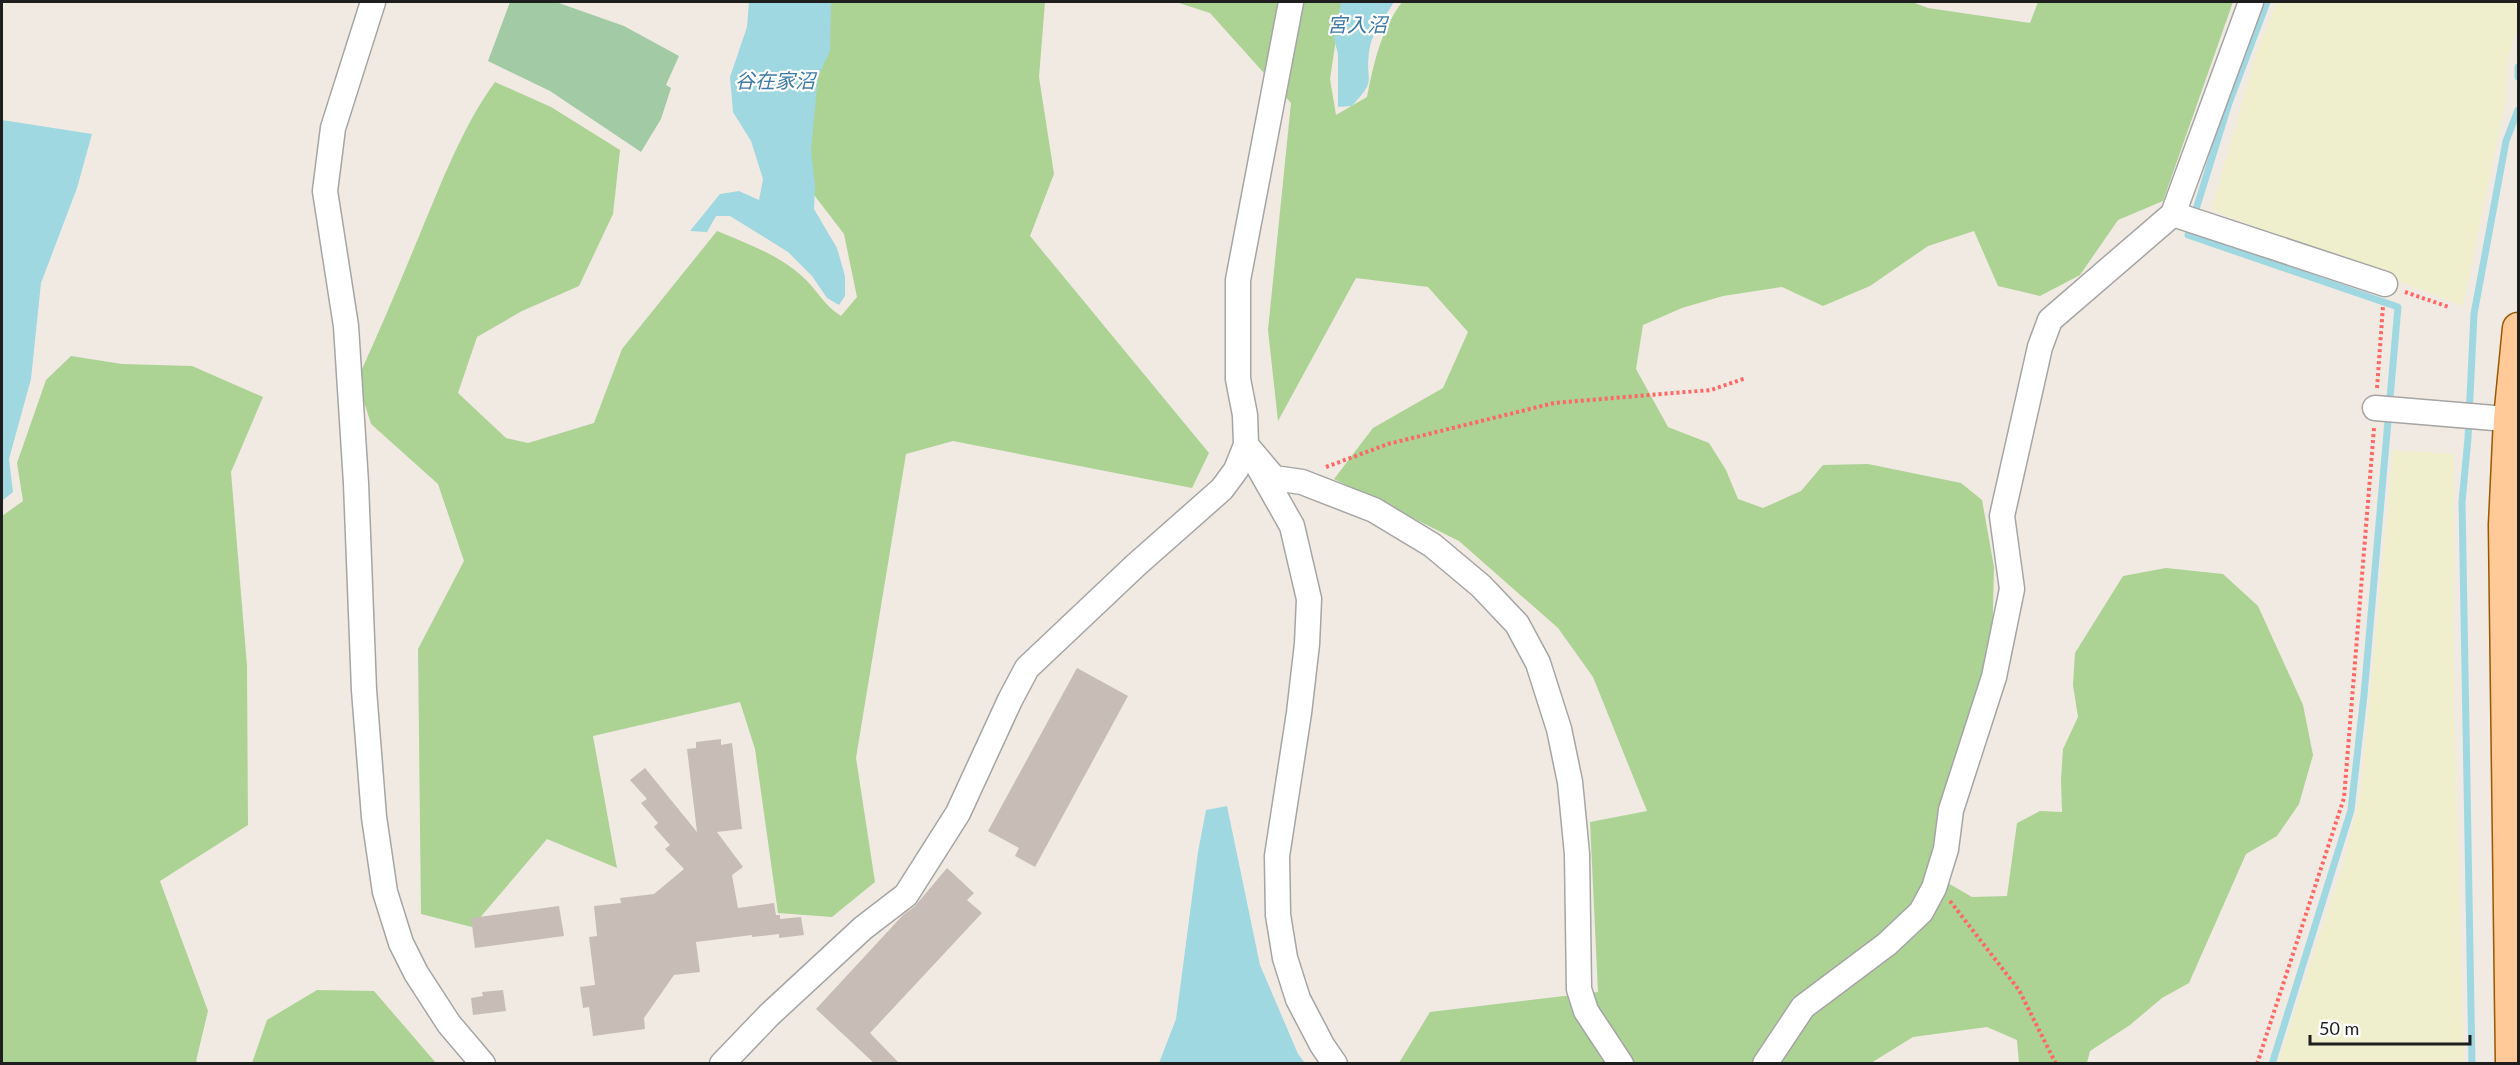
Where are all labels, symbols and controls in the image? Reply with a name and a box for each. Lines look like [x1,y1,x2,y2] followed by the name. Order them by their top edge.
[1327,12,1390,36] water label: 宮入沼
[735,68,818,92] water label: 谷在家沼
[2310,1008,2470,1046] scale bar
[2319,1017,2359,1039] text: 50 m

